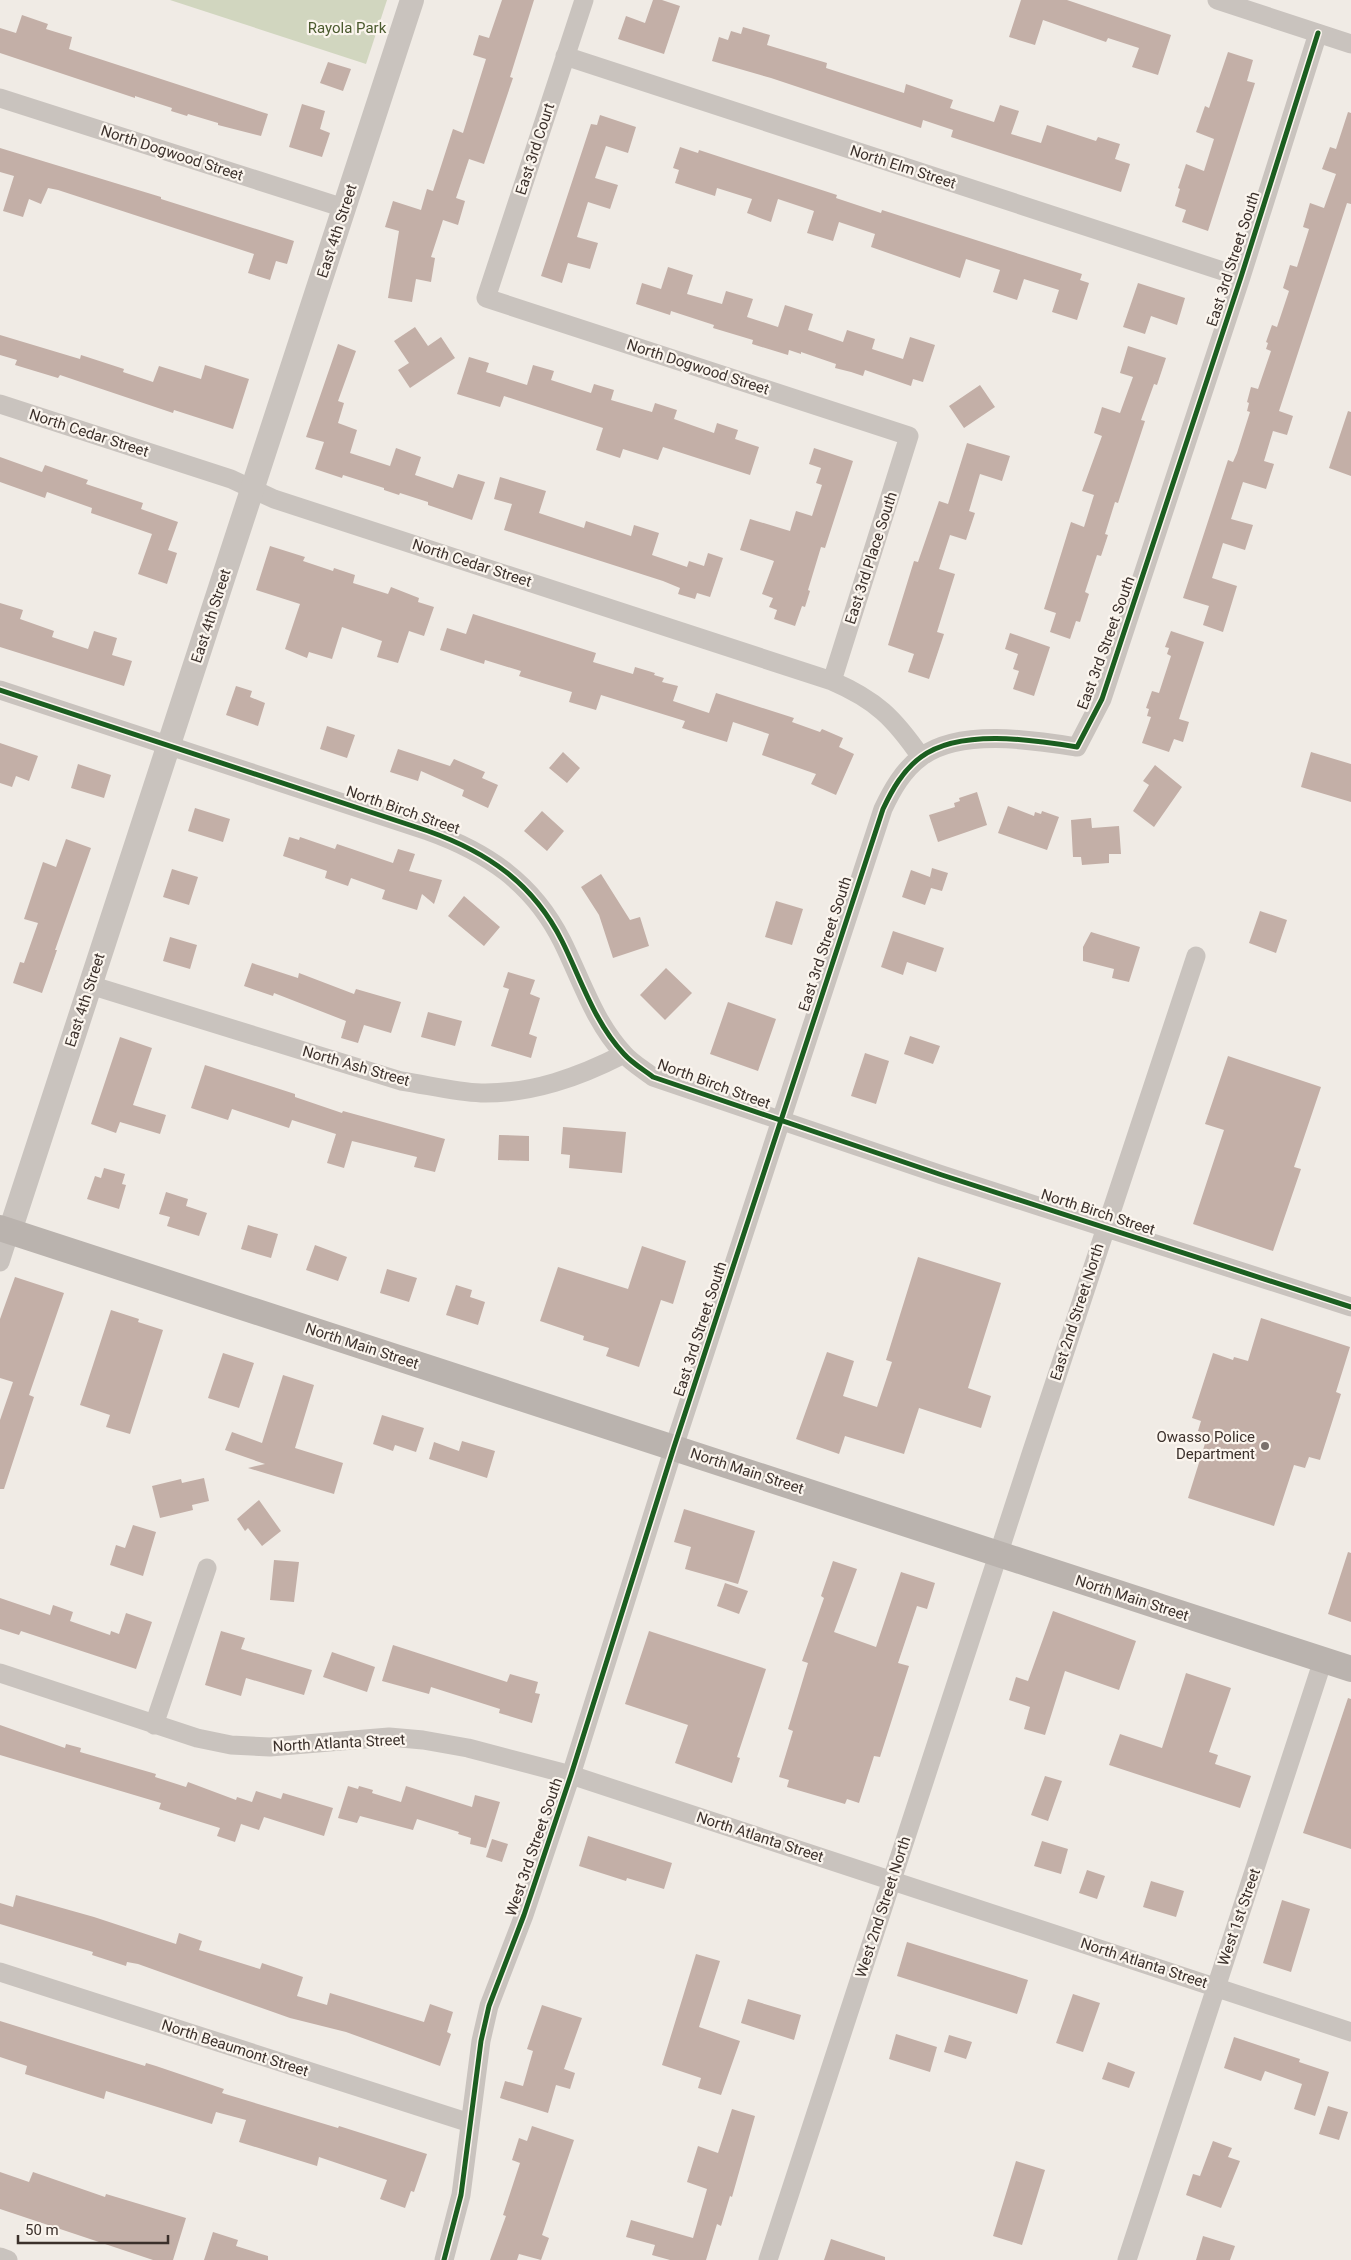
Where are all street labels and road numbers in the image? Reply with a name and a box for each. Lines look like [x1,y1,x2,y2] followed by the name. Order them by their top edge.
[512,101,558,197] street label: East 3rd Court
[99,121,246,185] street label: North Dogwood Street
[848,141,958,193] street label: North Elm Street
[313,182,361,280] street label: East 4th Street
[1203,189,1263,329] street label: East 3rd Street South
[625,335,772,399] street label: North Dogwood Street
[27,405,151,461] street label: North Cedar Street
[841,489,901,627] street label: East 3rd Place South
[410,535,534,591] street label: North Cedar Street
[187,567,235,665] street label: East 4th Street
[1073,574,1139,712] street label: East 3rd Street South
[344,782,462,838] street label: North Birch Street
[795,874,855,1014] street label: East 3rd Street South
[61,951,109,1049] street label: East 4th Street
[300,1042,412,1090] street label: North Ash Street
[655,1055,773,1113] street label: North Birch Street
[1039,1185,1157,1239] street label: North Birch Street
[1046,1241,1108,1383] street label: East 2nd Street North
[670,1259,730,1399] street label: East 3rd Street South
[303,1319,421,1373] street label: North Main Street
[688,1444,806,1498] street label: North Main Street
[1073,1571,1191,1625] street label: North Main Street
[272,1731,406,1755] street label: North Atlanta Street
[502,1775,566,1919] street label: West 3rd Street South
[694,1808,826,1866] street label: North Atlanta Street
[852,1834,914,1980] street label: West 2nd Street North
[1214,1866,1264,1968] street label: West 1st Street
[1078,1934,1210,1992] street label: North Atlanta Street
[159,2016,311,2080] street label: North Beaumont Street

